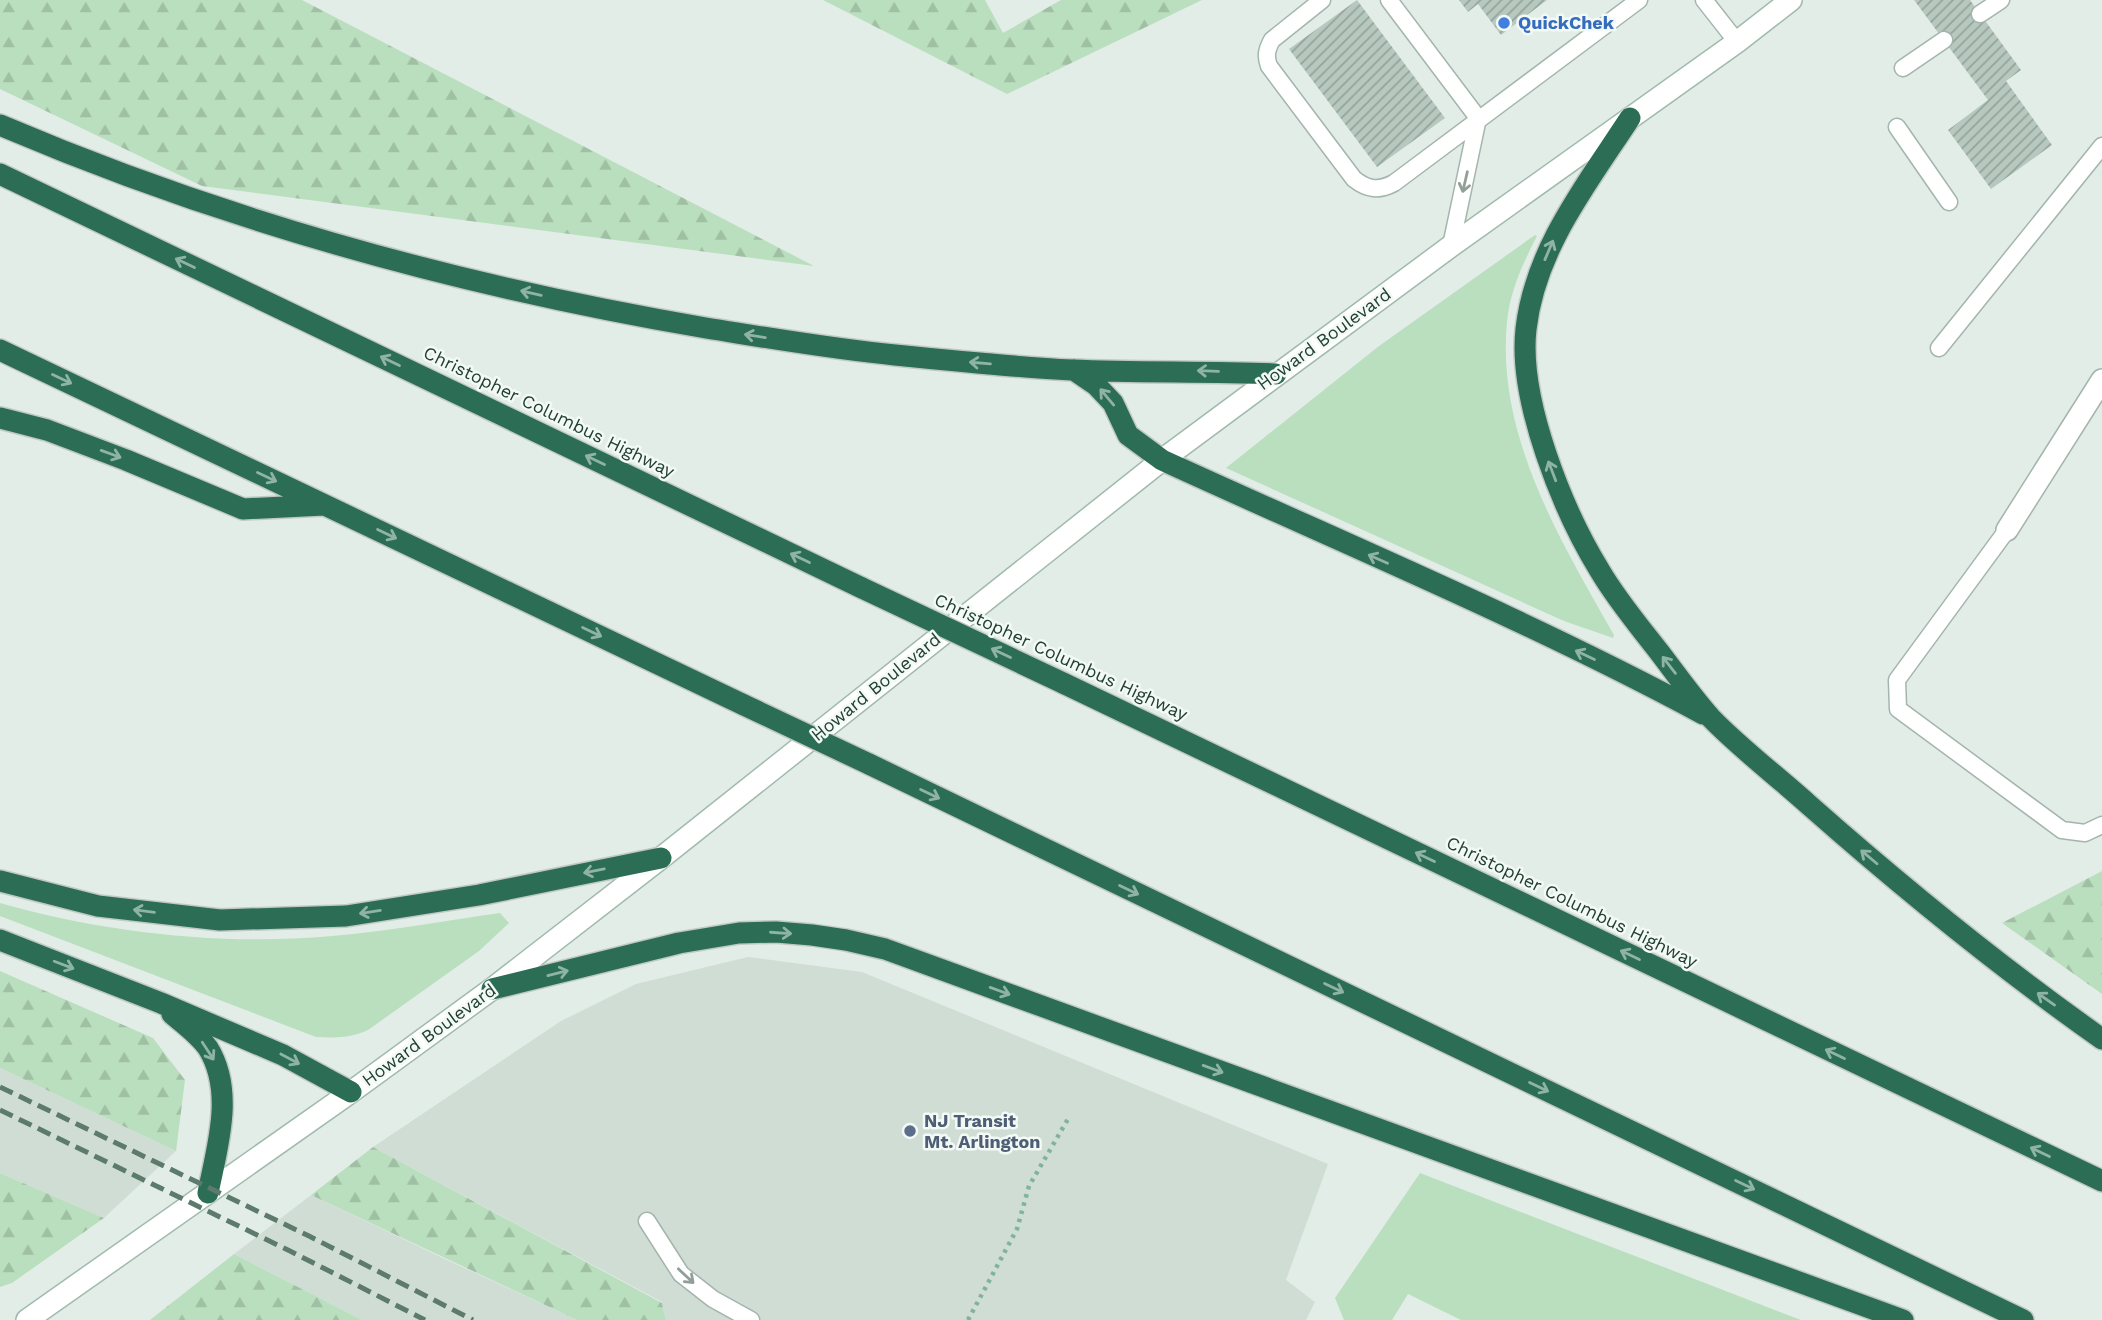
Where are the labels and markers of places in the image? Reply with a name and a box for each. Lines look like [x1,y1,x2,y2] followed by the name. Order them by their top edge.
[1518,12,1615,33] place label: QuickChek
[1496,15,1512,31] marker: QuickChek
[924,1110,1040,1152] place label: NJ Transit Mt. Arlington
[902,1123,918,1139] marker: NJ Transit Mt. Arlington

